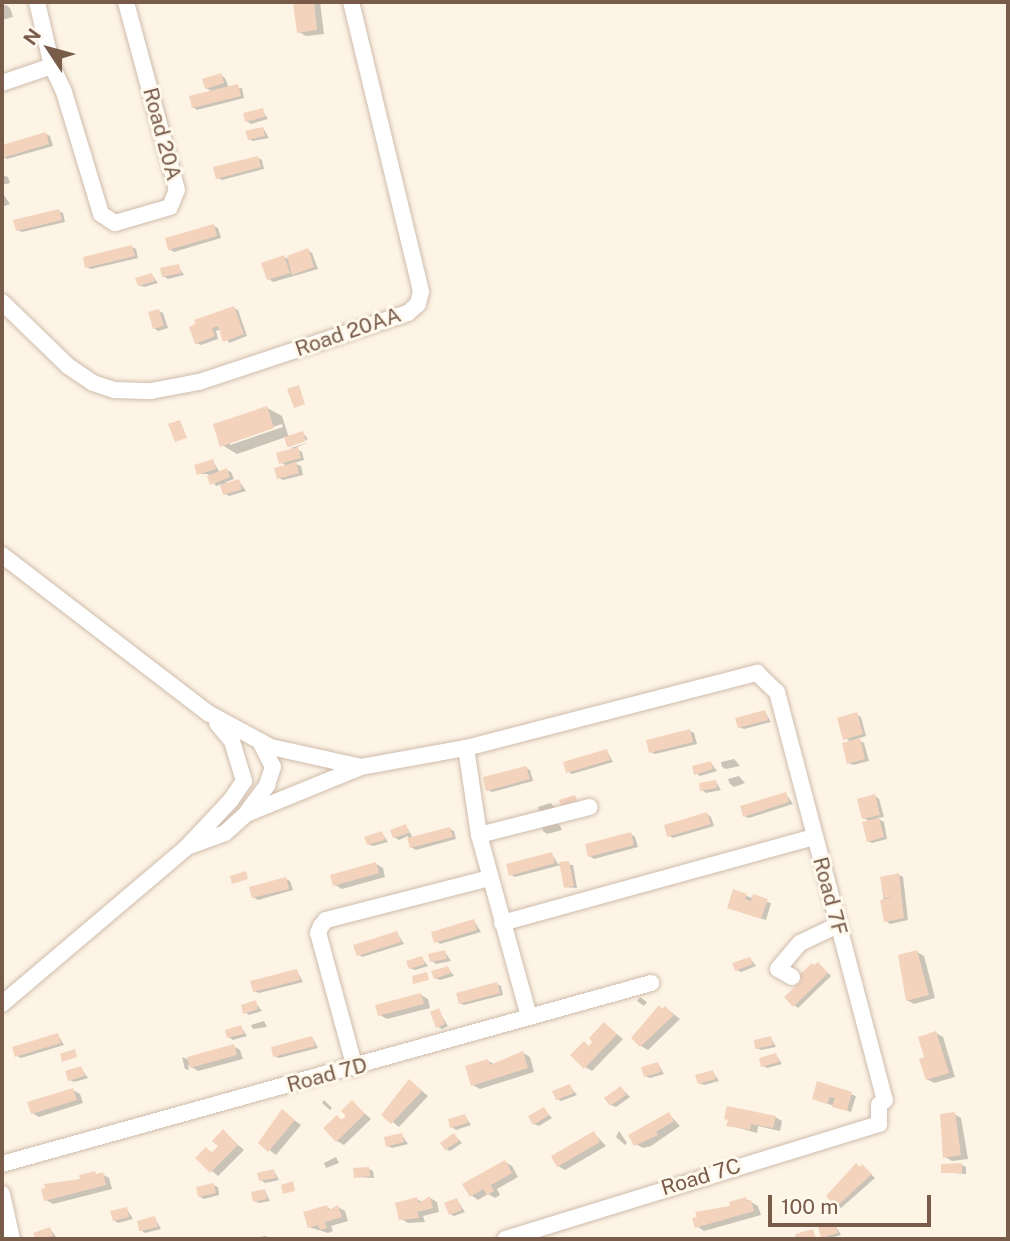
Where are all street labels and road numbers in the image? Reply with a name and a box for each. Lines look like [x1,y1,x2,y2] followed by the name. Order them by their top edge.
[138,85,186,183] street label: Road 20A
[292,302,404,362] street label: Road 20AA
[807,854,853,938] street label: Road 7F
[284,1052,370,1098] street label: Road 7D
[658,1153,744,1201] street label: Road 7C

